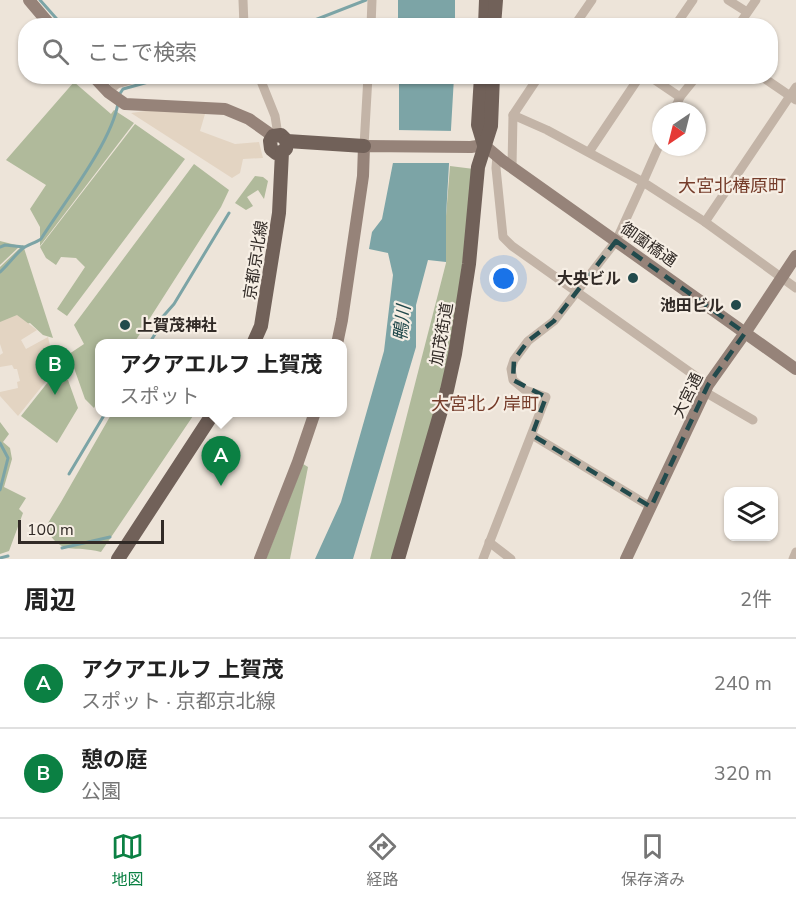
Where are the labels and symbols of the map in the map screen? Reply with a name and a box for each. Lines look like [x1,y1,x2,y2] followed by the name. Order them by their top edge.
[652,102,706,156] north arrow
[678,174,786,198] district label: 大宮北椿原町
[616,217,681,272] street label: 御薗橋通
[239,219,273,301] street label: 京都京北線
[489,264,518,293] your location
[557,268,621,290] place label: 大央ビル
[626,271,640,285] marker: 大央ビル
[660,295,724,317] place label: 池田ビル
[729,298,743,312] marker: 池田ビル
[426,301,458,368] street label: 加茂街道
[388,302,416,342] water label: 鴨川
[137,315,217,337] place label: 上賀茂神社
[118,318,132,332] marker: 上賀茂神社
[36,346,74,395] pin: B
[667,369,708,422] street label: 大宮通
[431,392,539,416] district label: 大宮北ノ岸町
[202,436,240,486] pin: A
[18,517,164,544] scale bar

